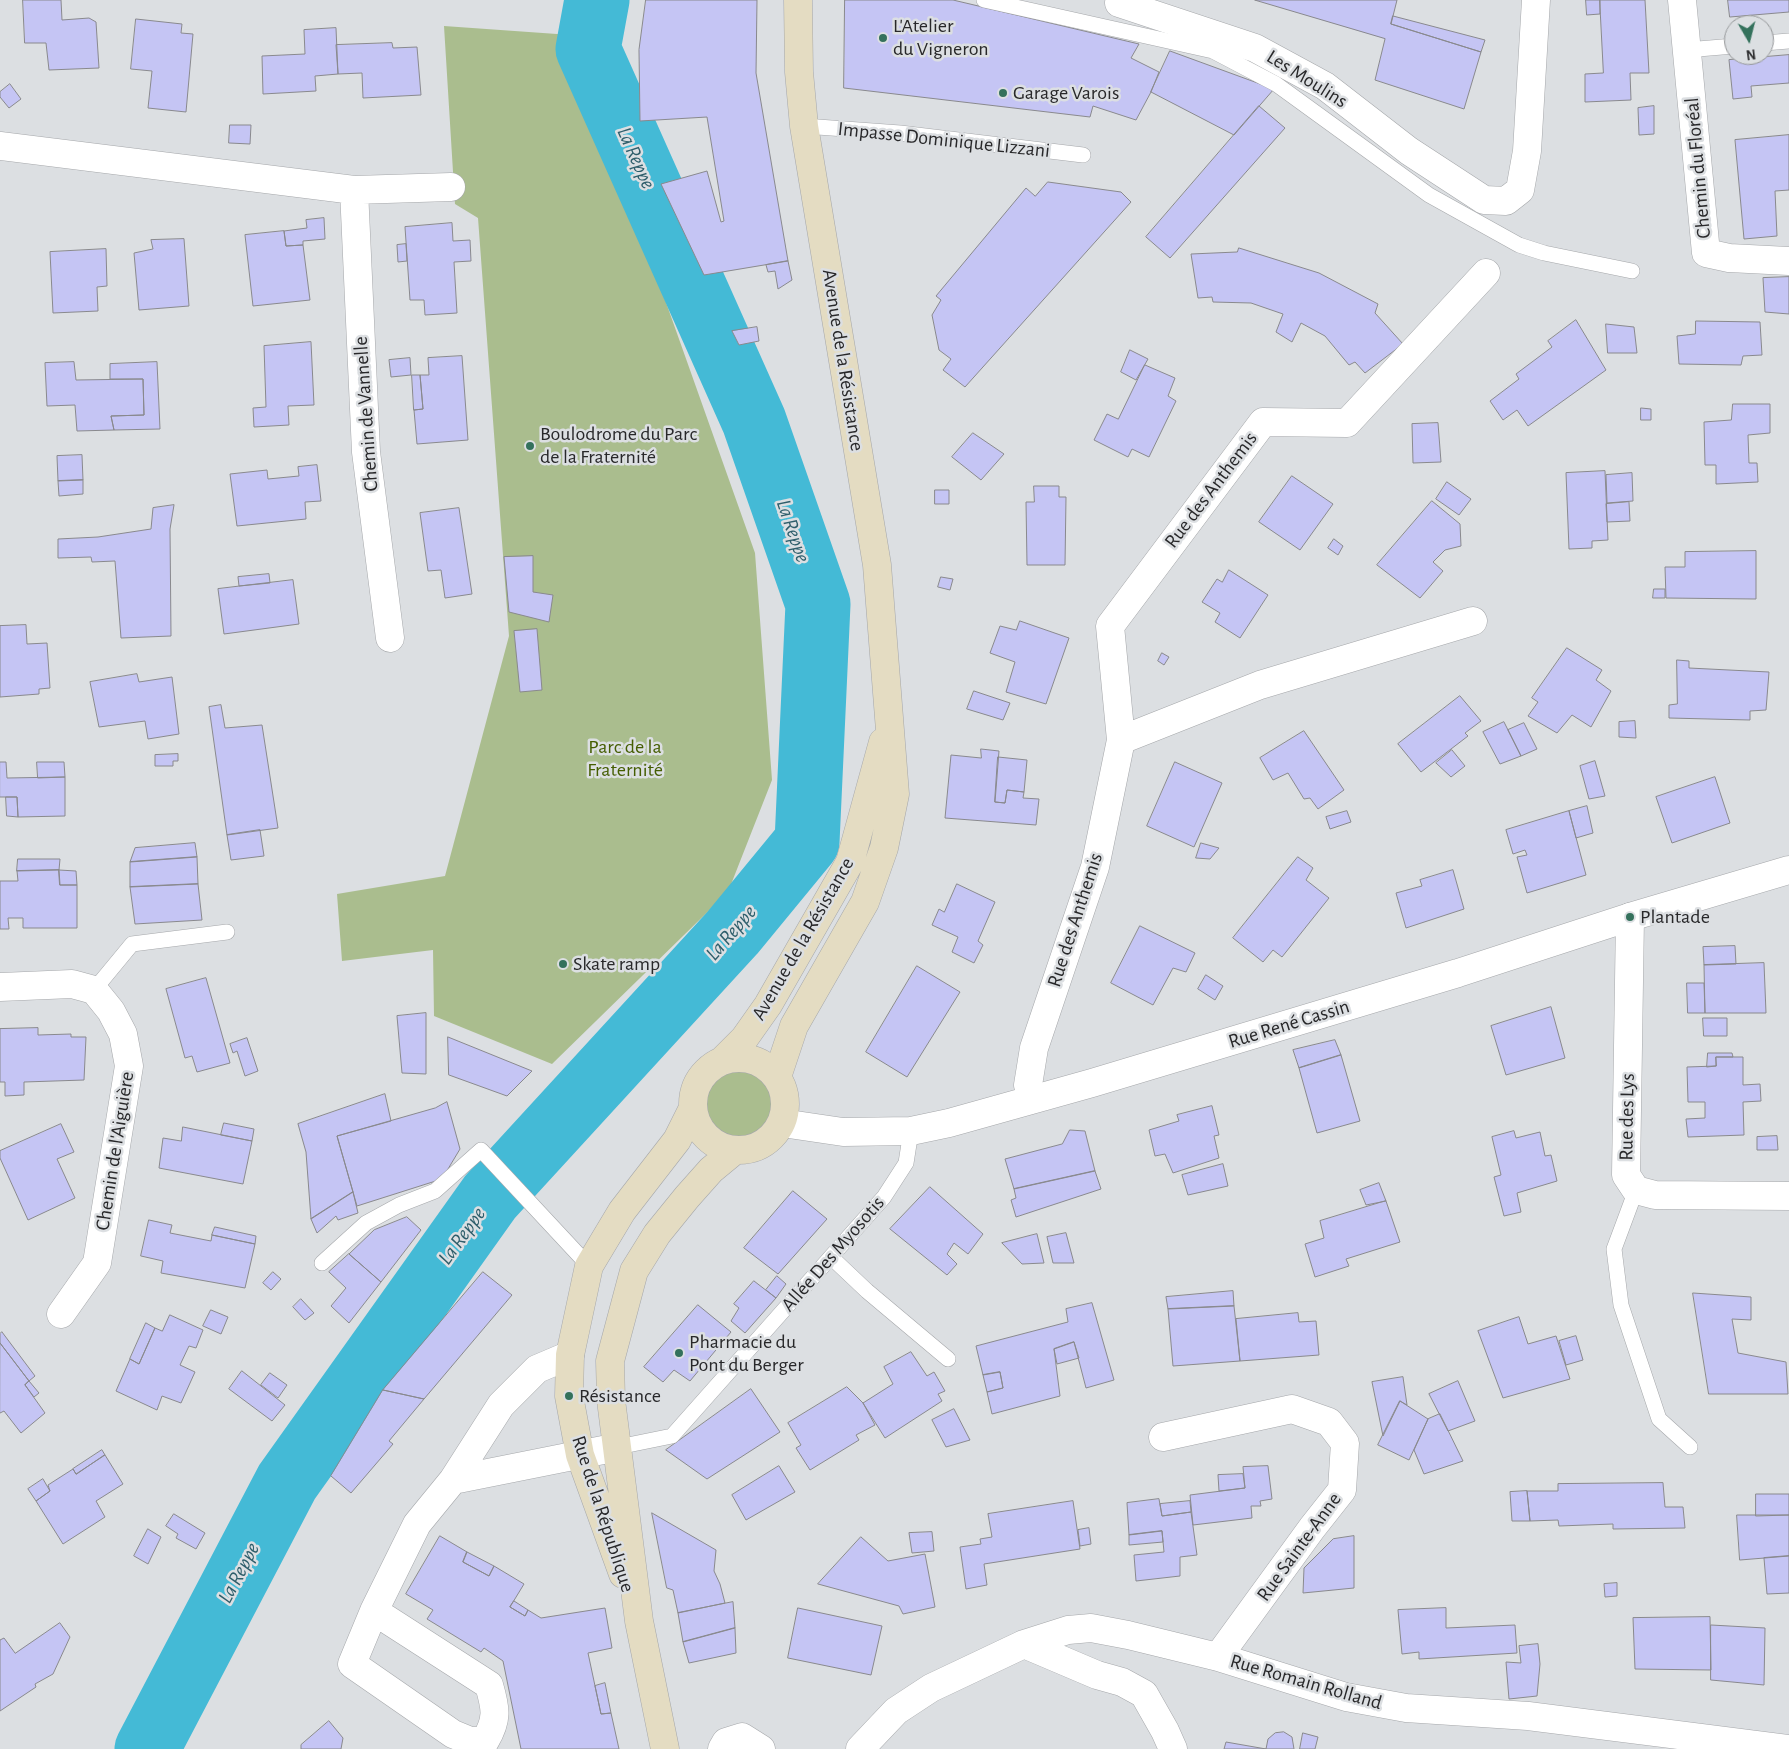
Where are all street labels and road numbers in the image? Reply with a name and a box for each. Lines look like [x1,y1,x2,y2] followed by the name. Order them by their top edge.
[1262,45,1352,113] street label: Les Moulins
[1680,97,1716,239] street label: Chemin du Floréal
[837,117,1051,163] street label: Impasse Dominique Lizzani
[817,267,869,453] street label: Avenue de la Résistance
[349,336,383,492] street label: Chemin de Vannelle
[1159,427,1263,553] street label: Rue des Anthemis
[1042,850,1108,990] street label: Rue des Anthemis
[747,853,859,1025] street label: Avenue de la Résistance
[1226,994,1352,1054] street label: Rue René Cassin
[91,1070,139,1232] street label: Chemin de l'Aiguière
[1614,1073,1640,1161] street label: Rue des Lys
[776,1191,890,1317] street label: Allée Des Myosotis
[566,1433,640,1595] street label: Rue de la République
[1252,1488,1346,1606] street label: Rue Sainte-Anne
[1227,1649,1385,1715] street label: Rue Romain Rolland

